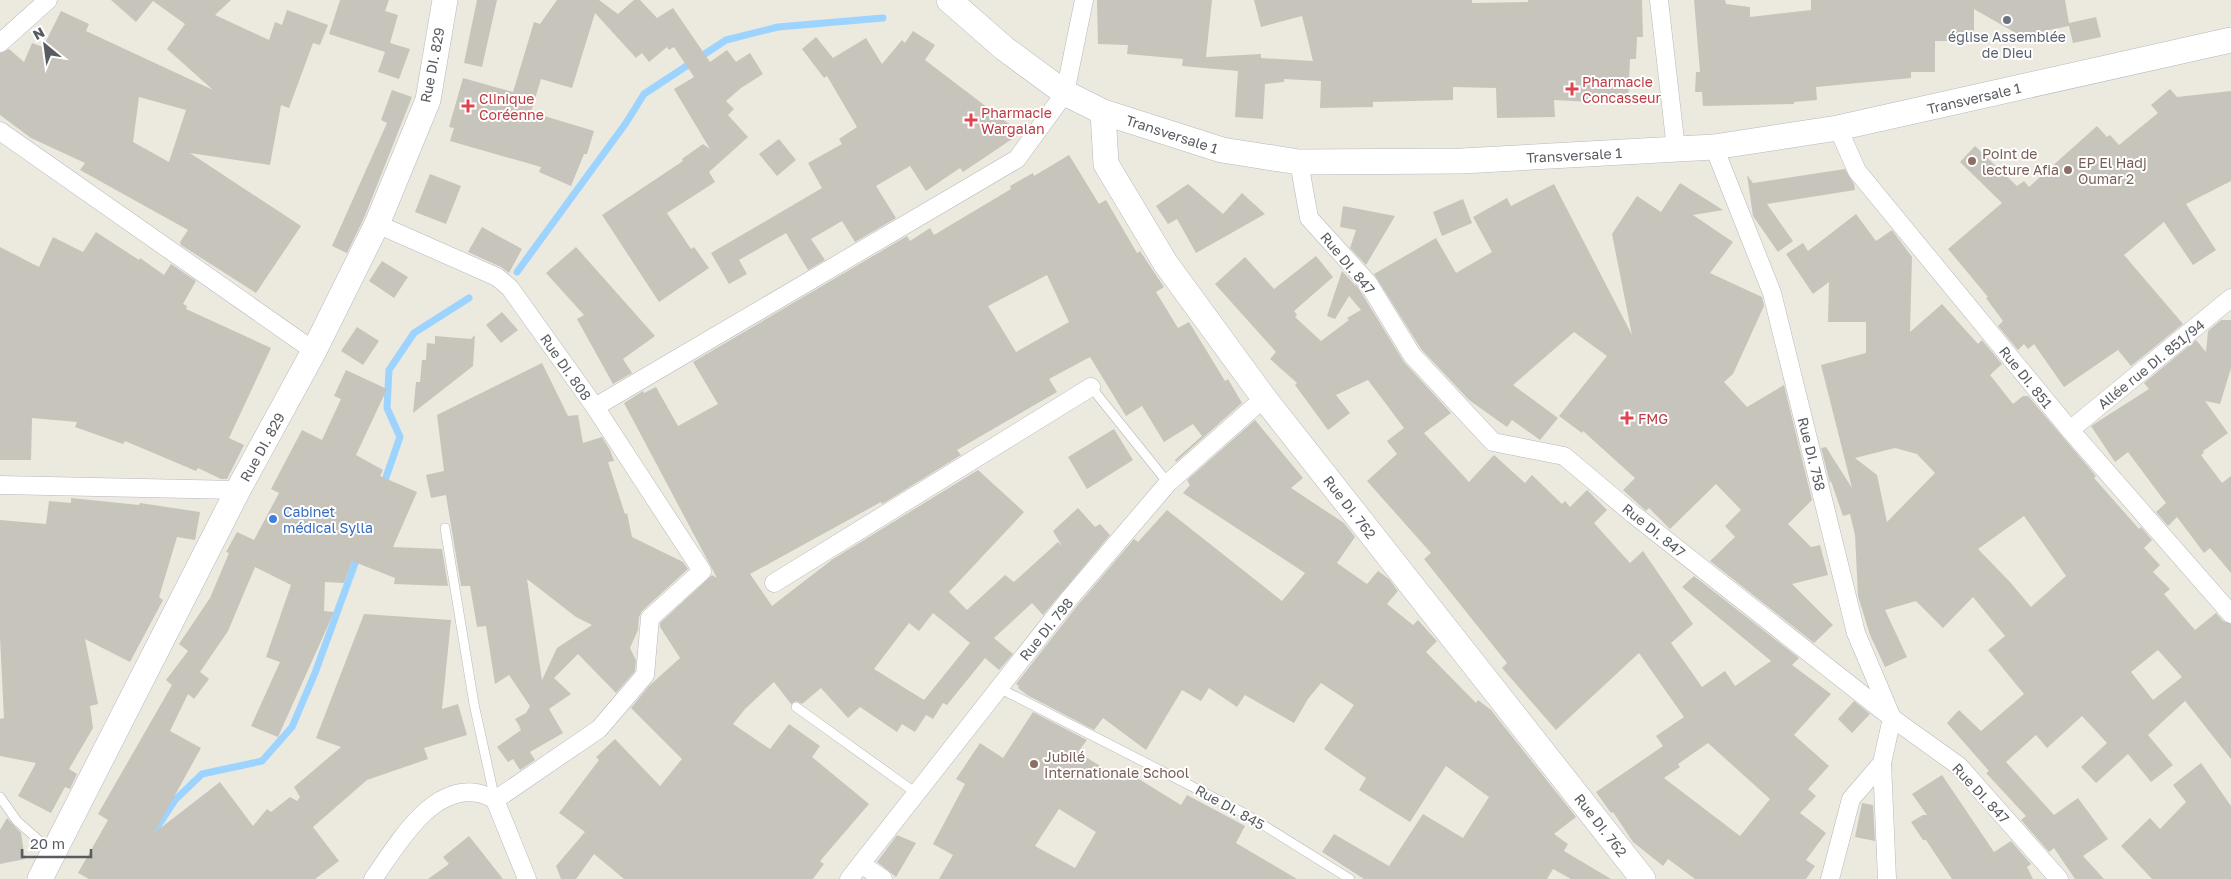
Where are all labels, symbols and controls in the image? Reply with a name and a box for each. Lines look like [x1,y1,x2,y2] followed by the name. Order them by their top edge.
[2001,14,2013,26] marker: église Assemblée de Dieu
[20,20,70,70] north arrow
[30,23,47,43] text: N
[416,26,448,104] street label: Rue DI. 829
[1948,28,2066,61] place label: église Assemblée de Dieu
[1582,73,1661,106] place label: Pharmacie Concasseur
[1925,79,2023,117] street label: Transversale 1
[1566,83,1578,95] marker: Pharmacie Concasseur
[479,90,544,123] place label: Clinique Coréenne
[461,99,475,113] marker: Clinique Coréenne
[981,104,1052,137] place label: Pharmacie Wargalan
[1124,111,1220,157] street label: Transversale 1
[965,114,977,126] marker: Pharmacie Wargalan
[1526,144,1623,166] street label: Transversale 1
[1982,145,2059,178] place label: Point de lecture Afia
[2078,154,2147,187] place label: EP El Hadj Oumar 2
[1966,155,1978,167] marker: Point de lecture Afia
[2062,164,2074,176] marker: EP El Hadj Oumar 2
[1317,229,1379,297] street label: Rue DI. 847
[2094,316,2208,412] street label: Allée rue DI. 851/94
[537,331,595,403] street label: Rue DI. 808
[1996,343,2056,412] street label: Rue DI. 851
[236,409,288,485] street label: Rue DI. 829
[1638,410,1668,427] place label: FMG
[1620,411,1634,425] marker: FMG
[1795,415,1829,493] street label: Rue DI. 758
[1320,472,1380,542] street label: Rue DI. 762
[1619,500,1689,560] street label: Rue DI. 847
[283,503,373,536] place label: Cabinet médical Sylla
[267,513,279,525] marker: Cabinet médical Sylla
[1016,594,1076,664] street label: Rue DI. 798
[1044,748,1189,781] place label: Jubilé Internationale School
[1028,758,1040,770] marker: Jubilé Internationale School
[1949,760,2013,826] street label: Rue DI. 847
[1192,781,1268,833] street label: Rue DI. 845
[1571,790,1631,860] street label: Rue DI. 762
[22,826,91,858] scale bar
[30,834,65,852] text: 20 m

